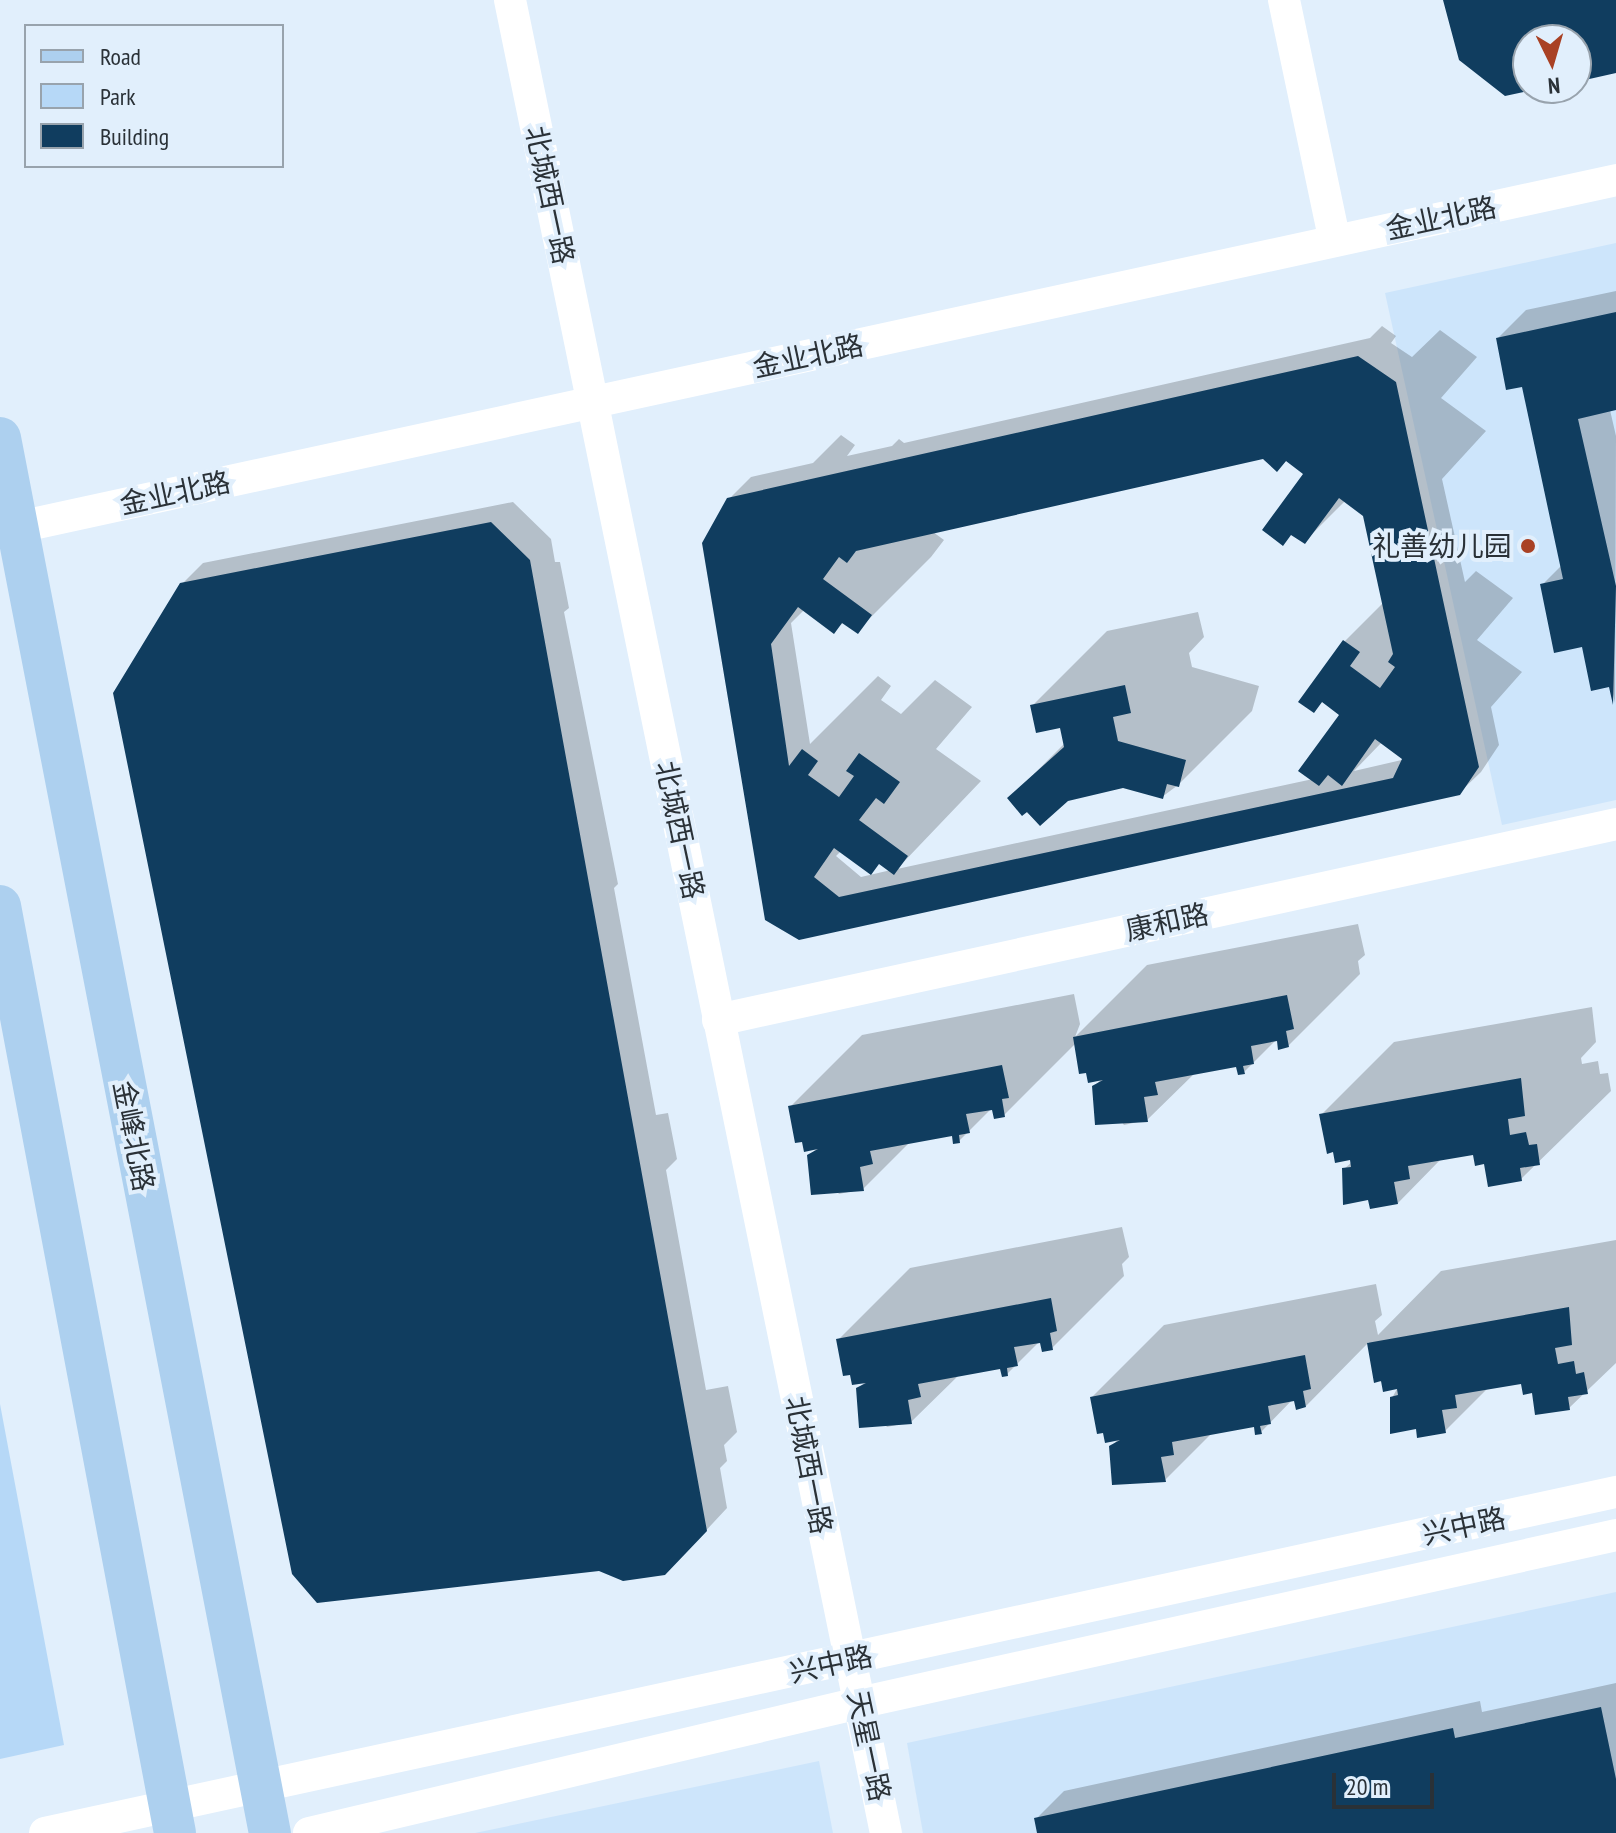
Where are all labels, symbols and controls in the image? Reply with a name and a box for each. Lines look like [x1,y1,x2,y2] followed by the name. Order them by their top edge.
[24,24,284,168] legend
[1512,24,1592,104] north arrow
[100,41,141,72] text: Road
[1547,71,1561,100] text: N
[100,81,136,112] text: Park
[100,121,169,152] text: Building
[519,123,581,267] street label: 北城西一路
[1383,190,1499,246] street label: 金业北路
[750,328,866,384] street label: 金业北路
[117,465,233,521] street label: 金业北路
[1372,529,1512,563] place label: 礼善幼儿园
[1519,537,1537,555] marker: 礼善幼儿园
[649,758,711,902] street label: 北城西一路
[1122,897,1212,947] street label: 康和路
[107,1078,161,1194] street label: 金峰北路
[779,1393,839,1537] street label: 北城西一路
[1419,1501,1509,1551] street label: 兴中路
[786,1639,876,1689] street label: 兴中路
[841,1688,897,1804] street label: 天星一路
[1336,1757,1438,1807] scale bar
[1346,1771,1388,1802] text: 20 m

